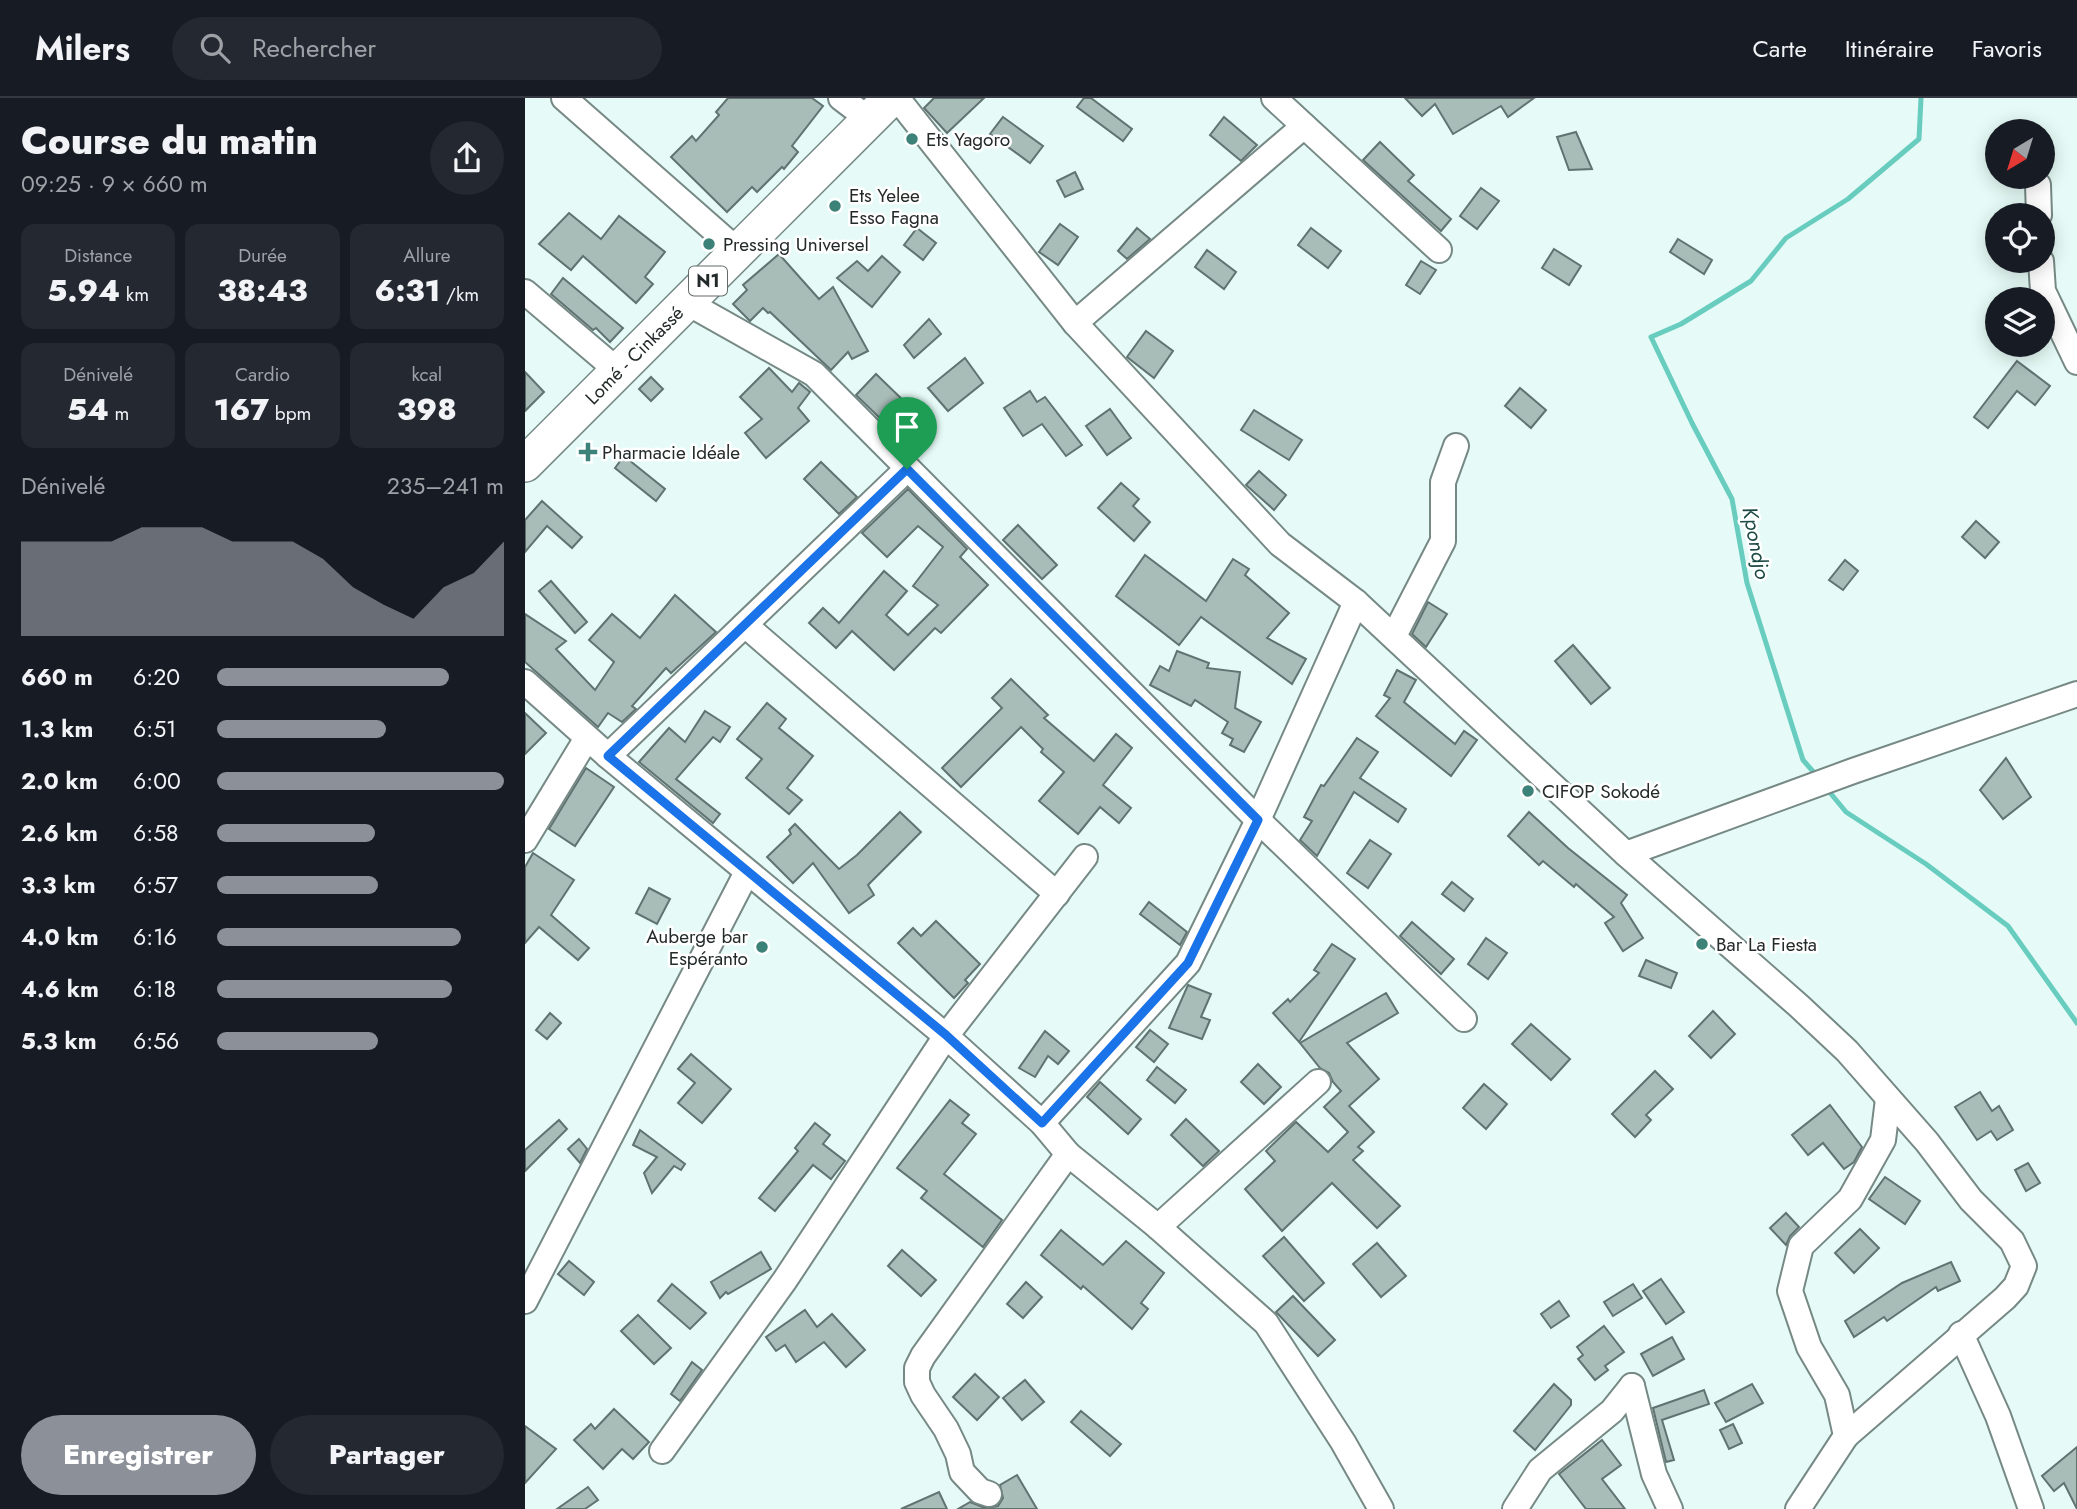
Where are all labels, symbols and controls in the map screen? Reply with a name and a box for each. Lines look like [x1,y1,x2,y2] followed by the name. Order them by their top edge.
[172,17,662,80] search box
[35,25,130,72] text: Milers
[196,29,234,67] icon: search
[252,29,376,67] text: Rechercher
[1752,31,1807,66] text: Carte
[1845,31,1934,66] text: Itinéraire
[1972,31,2042,66] text: Favoris
[21,113,318,168] text: Course du matin
[1985,119,2055,189] north arrow
[1985,119,2055,357] map controls
[430,121,504,195] button: share
[926,126,1010,153] place label: Ets Yagoro
[904,131,920,147] marker: Ets Yagoro
[21,167,208,201] text: 09:25 · 9 × 660 m
[849,182,939,231] place label: Ets Yelee Esso Fagna
[827,198,843,214] marker: Ets Yelee Esso Fagna
[1985,203,2055,273] button: locate
[723,231,869,258] place label: Pressing Universel
[701,236,717,252] marker: Pressing Universel
[64,242,132,269] text: Distance
[238,242,287,269] text: Durée
[403,242,450,269] text: Allure
[689,266,727,296] road number: N1
[47,269,120,312] text: 5.94
[218,269,307,312] text: 38:43
[375,269,440,312] text: 6:31
[120,281,149,308] text: km
[440,281,479,308] text: /km
[1985,287,2055,357] button: layers
[579,300,690,411] street label: Lomé - Cinkassé
[63,361,133,388] text: Dénivelé
[235,361,290,388] text: Cardio
[411,361,442,388] text: kcal
[67,388,109,431] text: 54
[214,388,269,431] text: 167
[397,388,457,431] text: 398
[877,397,937,469] pin
[109,400,129,427] text: m
[269,400,311,427] text: bpm
[888,408,926,446] icon: arrive
[602,439,740,466] place label: Pharmacie Idéale
[580,444,596,460] marker: Pharmacie Idéale
[21,469,105,503] text: Dénivelé
[387,469,504,503] text: 235–241 m
[1734,504,1778,582] water label: Kpondjo
[21,660,93,694] text: 660 m
[133,660,180,694] text: 6:20
[21,712,93,746] text: 1.3 km
[133,712,176,746] text: 6:51
[21,764,98,798] text: 2.0 km
[133,764,181,798] text: 6:00
[1542,778,1660,805] place label: CIFOP Sokodé
[1520,783,1536,799] marker: CIFOP Sokodé
[21,816,98,850] text: 2.6 km
[133,816,179,850] text: 6:58
[21,868,96,902] text: 3.3 km
[133,868,178,902] text: 6:57
[21,920,99,954] text: 4.0 km
[133,920,177,954] text: 6:16
[646,923,748,972] place label: Auberge bar Espéranto
[1716,931,1817,958] place label: Bar La Fiesta
[1694,936,1710,952] marker: Bar La Fiesta
[754,939,770,955] marker: Auberge bar Espéranto
[21,972,99,1006] text: 4.6 km
[133,972,176,1006] text: 6:18
[21,1024,97,1058] text: 5.3 km
[133,1024,179,1058] text: 6:56
[21,1415,256,1495] button: Enregistrer
[270,1415,504,1495] button: Partager

